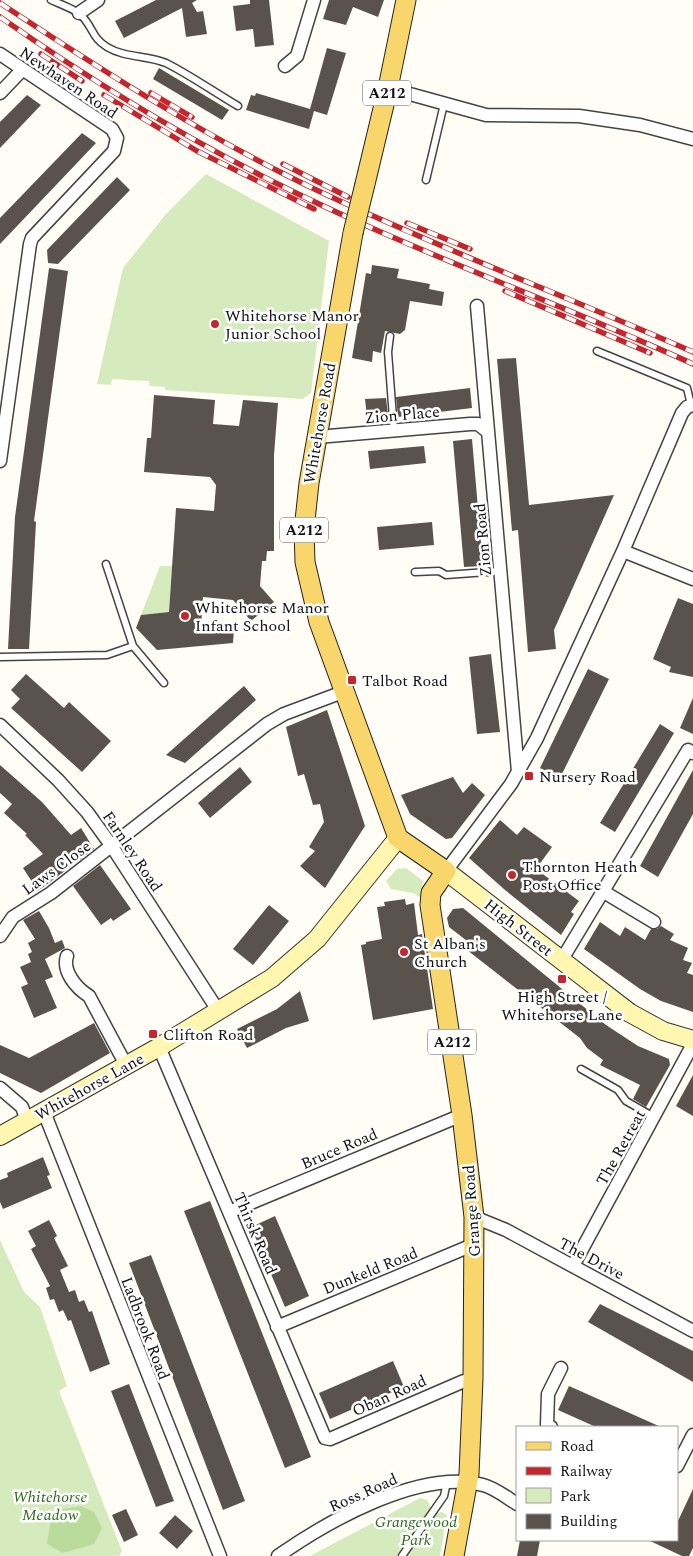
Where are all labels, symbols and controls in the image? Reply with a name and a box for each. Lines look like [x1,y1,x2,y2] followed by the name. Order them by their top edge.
[14,41,123,125] street label: Newhaven Road
[363,80,411,106] road number: A212
[225,304,359,346] place label: Whitehorse Manor Junior School
[209,318,221,330] marker: Whitehorse Manor Junior School
[298,361,342,486] street label: Whitehorse Road
[363,400,441,430] street label: Zion Place
[468,502,498,578] street label: Zion Road
[280,518,328,542] road number: A212
[195,596,329,638] place label: Whitehorse Manor Infant School
[179,610,191,622] marker: Whitehorse Manor Infant School
[362,669,448,693] place label: Talbot Road
[346,674,358,686] marker: Talbot Road
[539,765,636,789] place label: Nursery Road
[523,770,535,782] marker: Nursery Road
[96,806,168,897] street label: Farnley Road
[17,834,96,901] street label: Laws Close
[522,855,638,897] place label: Thornton Heath Post Office
[506,869,518,881] marker: Thornton Heath Post Office
[479,893,558,963] street label: High Street
[414,932,486,974] place label: St Alban's Church
[398,946,410,958] marker: St Alban's Church
[556,973,568,985] marker: High Street / Whitehorse Lane
[501,985,623,1027] place label: High Street / Whitehorse Lane
[163,1023,254,1047] place label: Clifton Road
[147,1028,159,1040] marker: Clifton Road
[428,1030,476,1054] road number: A212
[31,1047,148,1127] street label: Whitehorse Lane
[590,1105,652,1190] street label: The Retreat
[297,1122,382,1176] street label: Bruce Road
[457,1164,487,1258] street label: Grange Road
[227,1189,283,1278] street label: Thirsk Road
[555,1232,629,1286] street label: The Drive
[319,1241,422,1301] street label: Dunkeld Road
[114,1273,176,1383] street label: Ladbrook Road
[348,1369,430,1423] street label: Oban Road
[516,1426,678,1541] legend
[560,1435,594,1458] text: Road
[560,1460,613,1483] text: Railway
[325,1467,402,1519] street label: Ross Road
[13,1485,87,1527] park label: Whitehorse Meadow
[560,1485,591,1508] text: Park
[375,1510,457,1552] park label: Grangewood Park
[560,1510,617,1533] text: Building

